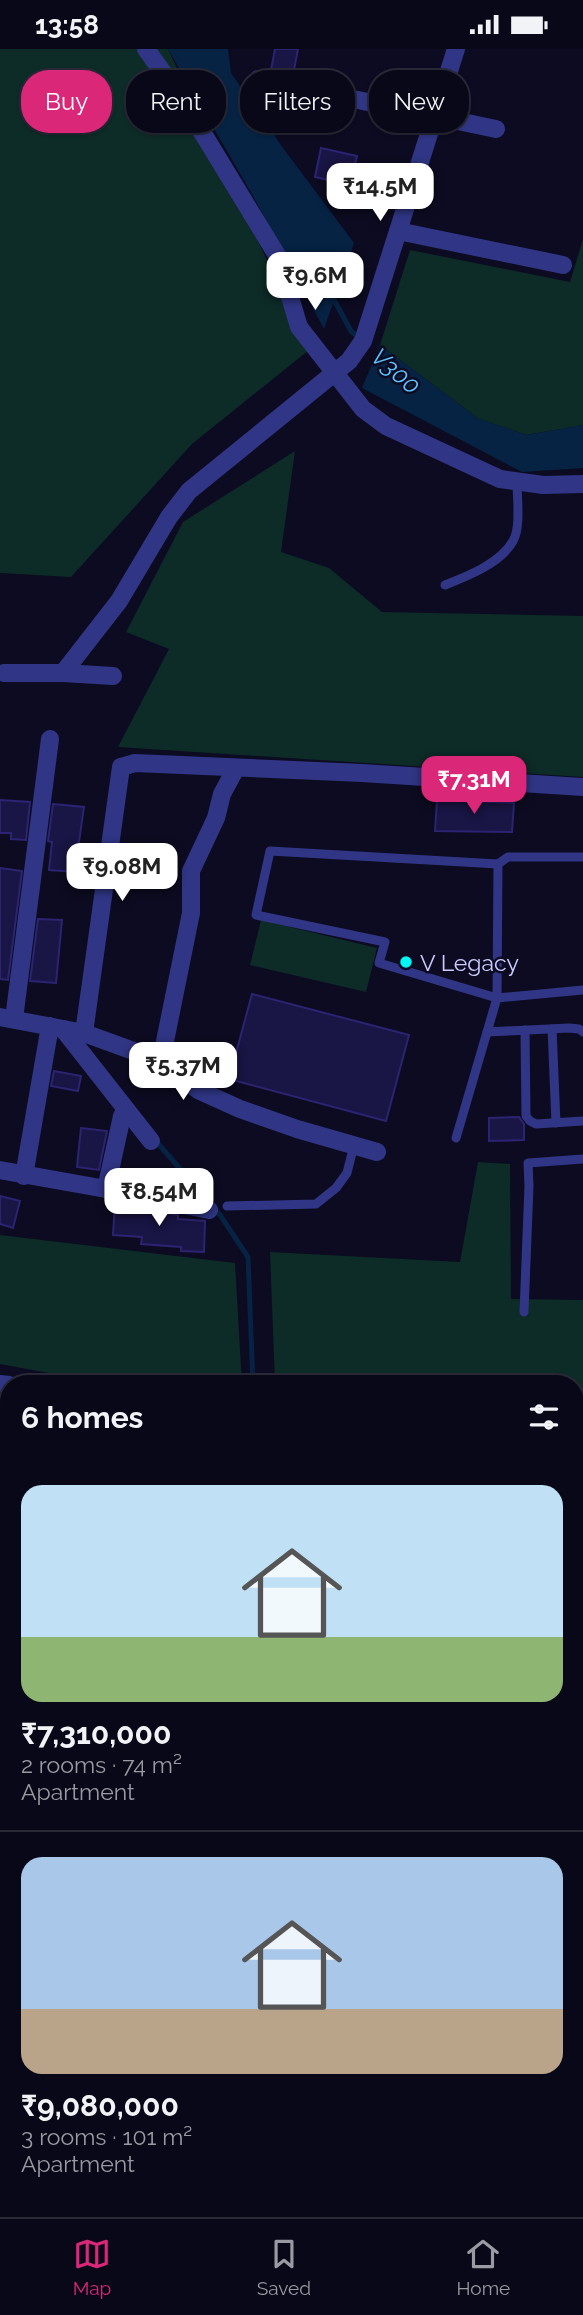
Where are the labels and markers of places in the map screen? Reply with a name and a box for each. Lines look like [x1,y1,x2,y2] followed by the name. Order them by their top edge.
[323,163,437,223] pin: ₹14.5M
[266,253,364,312] pin: ₹9.6M
[417,757,531,816] pin: ₹7.31M
[65,843,179,903] pin: ₹9.08M
[420,949,519,976] place label: V Legacy
[398,954,414,970] marker: V Legacy
[126,1042,240,1102] pin: ₹5.37M
[102,1169,216,1228] pin: ₹8.54M

